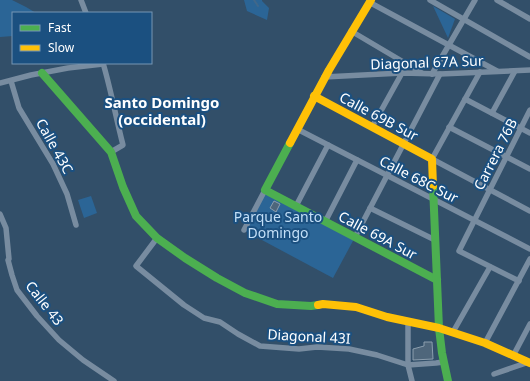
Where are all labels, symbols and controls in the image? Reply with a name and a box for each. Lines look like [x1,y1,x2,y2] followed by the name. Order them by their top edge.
[12,12,152,64] legend
[48,19,72,36] text: Fast
[48,39,75,56] text: Slow
[370,51,484,73] street label: Diagonal 67A Sur
[336,87,422,145] street label: Calle 69B Sur
[105,92,219,129] district label: Santo Domingo (occidental)
[32,115,78,177] street label: Calle 43C
[469,115,521,193] street label: Carrera 76B
[376,151,462,207] street label: Calle 68C Sur
[335,206,421,264] street label: Calle 69A Sur
[234,207,322,242] park label: Parque Santo Domingo
[22,277,68,329] street label: Calle 43
[267,324,351,348] street label: Diagonal 43I

